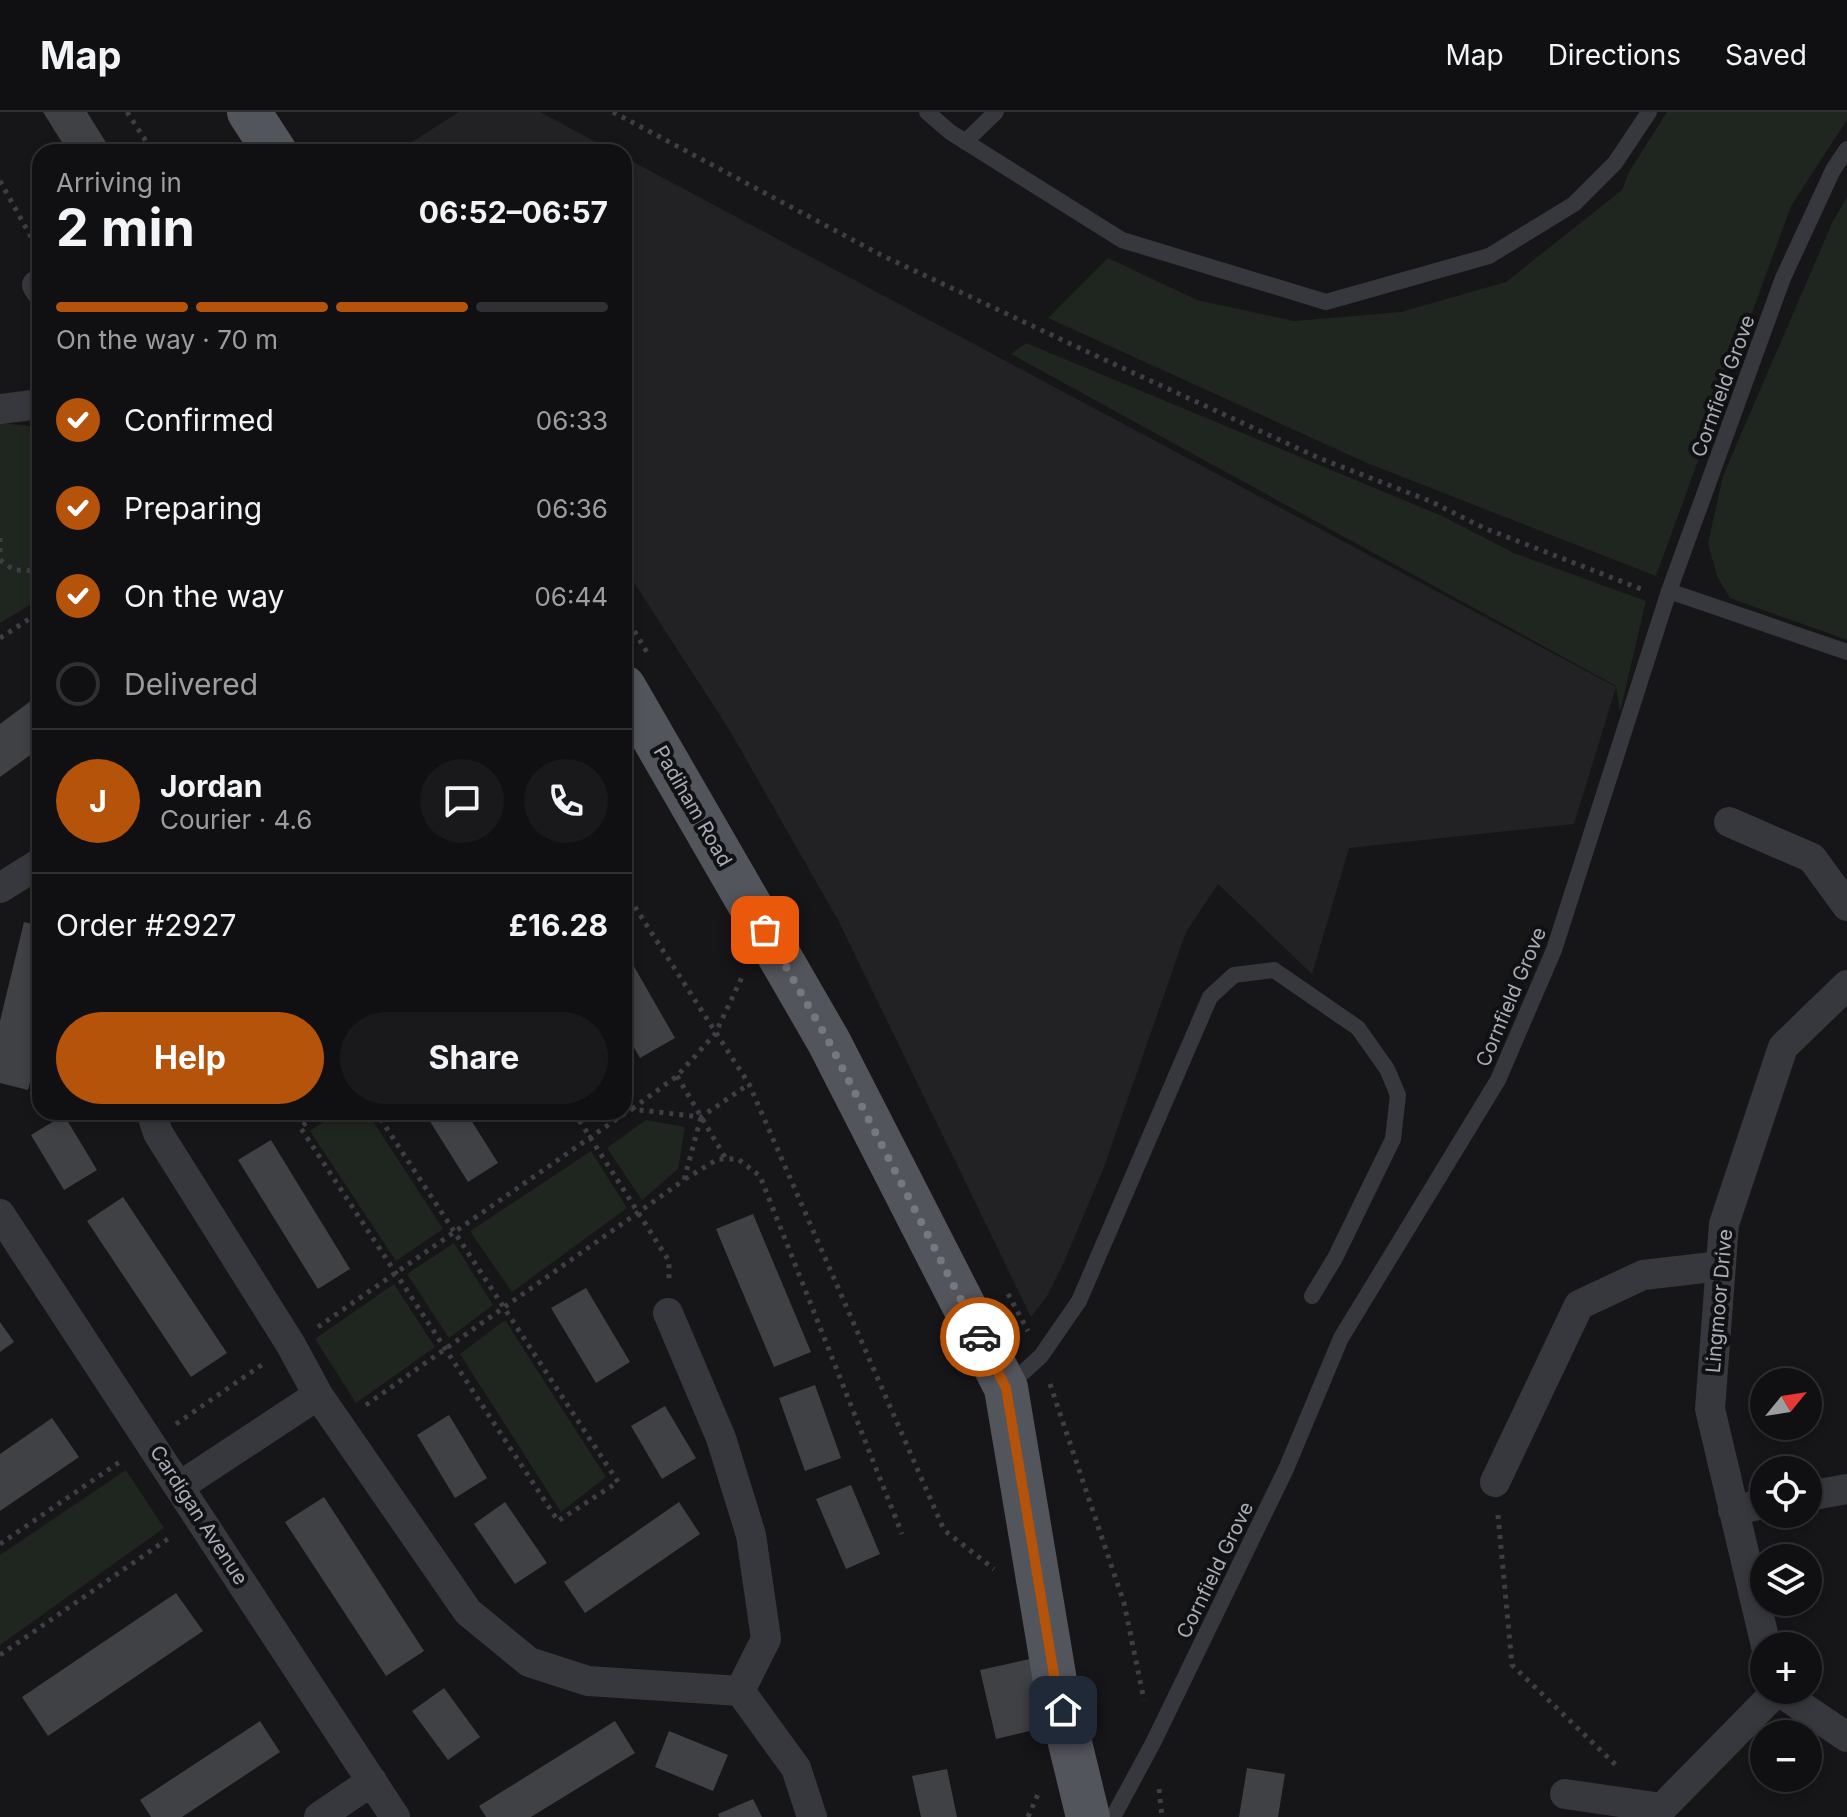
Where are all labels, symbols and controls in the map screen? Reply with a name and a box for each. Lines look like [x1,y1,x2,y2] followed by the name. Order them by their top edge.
[40,32,121,78] text: Map
[1445,38,1504,72] text: Map
[1548,38,1681,72] text: Directions
[1725,38,1807,72] text: Saved
[56,167,182,198] text: Arriving in
[419,194,608,230] text: 06:52–06:57
[56,196,195,259] text: 2 min
[1686,312,1760,460] street label: Cornfield Grove
[56,324,278,355] text: On the way · 70 m
[56,398,100,442] icon: check
[124,402,274,438] text: Confirmed
[536,405,608,436] text: 06:33
[56,486,100,530] icon: check
[124,490,262,526] text: Preparing
[536,493,608,524] text: 06:36
[56,574,100,618] icon: check
[124,578,284,614] text: On the way
[534,581,608,612] text: 06:44
[124,666,258,702] text: Delivered
[649,741,737,871] street label: Padiham Road
[420,759,504,843] button: chat
[524,759,608,843] button: phone
[160,768,262,804] text: Jordan
[89,783,107,819] text: J
[160,804,312,835] text: Courier · 4.6
[731,896,799,964] pin
[56,907,237,943] text: Order #2927
[509,907,608,943] text: £16.28
[743,908,787,952] icon: bag
[1471,924,1551,1070] street label: Cornfield Grove
[56,1012,324,1104] button: Help
[340,1012,608,1104] button: Share
[1701,1228,1737,1374] street label: Lingmoor Drive
[940,1297,1020,1377] courier
[958,1315,1002,1359] icon: car
[1750,1368,1822,1440] north arrow
[1750,1368,1822,1792] map controls
[145,1441,253,1589] street label: Cardigan Avenue
[1750,1456,1822,1528] button: locate
[1172,1498,1258,1642] street label: Cornfield Grove
[1750,1544,1822,1616] button: layers
[1750,1632,1822,1704] button: +
[1029,1676,1097,1744] pin
[1041,1688,1085,1732] icon: home
[1750,1720,1822,1792] button: −

